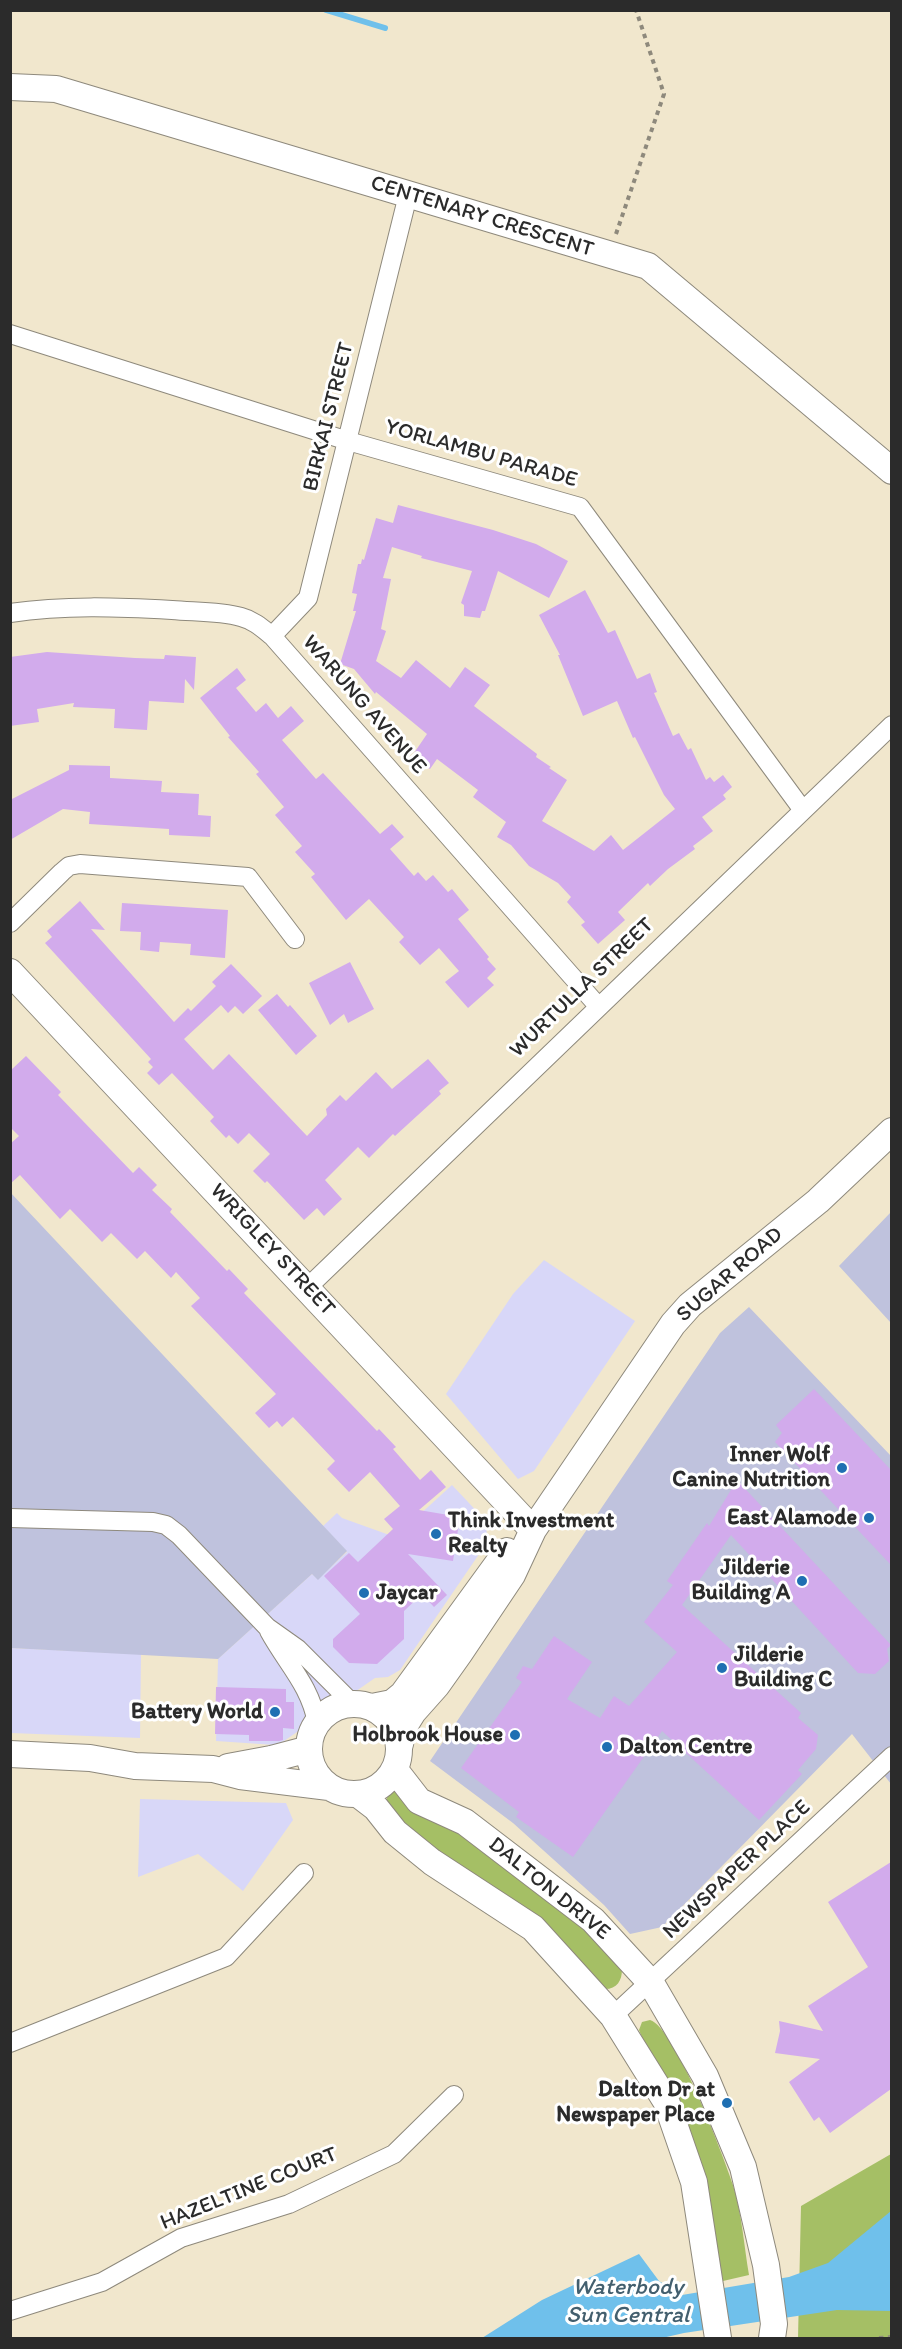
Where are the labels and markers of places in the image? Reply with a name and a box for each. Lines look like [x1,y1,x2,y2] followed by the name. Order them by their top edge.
[672,1442,830,1494] place label: Inner Wolf Canine Nutrition
[835,1461,849,1475] marker: Inner Wolf Canine Nutrition
[727,1505,857,1531] place label: East Alamode
[448,1508,614,1560] place label: Think Investment Realty
[862,1511,876,1525] marker: East Alamode
[429,1527,443,1541] marker: Think Investment Realty
[692,1555,790,1606] place label: Jilderie Building A
[795,1574,809,1588] marker: Jilderie Building A
[376,1580,437,1606] place label: Jaycar
[357,1586,371,1600] marker: Jaycar
[734,1642,832,1694] place label: Jilderie Building C
[715,1661,729,1675] marker: Jilderie Building C
[131,1699,263,1725] place label: Battery World
[268,1705,282,1719] marker: Battery World
[353,1722,503,1748] place label: Holbrook House
[508,1728,522,1742] marker: Holbrook House
[619,1734,753,1760] place label: Dalton Centre
[600,1740,614,1754] marker: Dalton Centre
[556,2077,715,2128] place label: Dalton Dr at Newspaper Place
[720,2096,734,2110] marker: Dalton Dr at Newspaper Place

